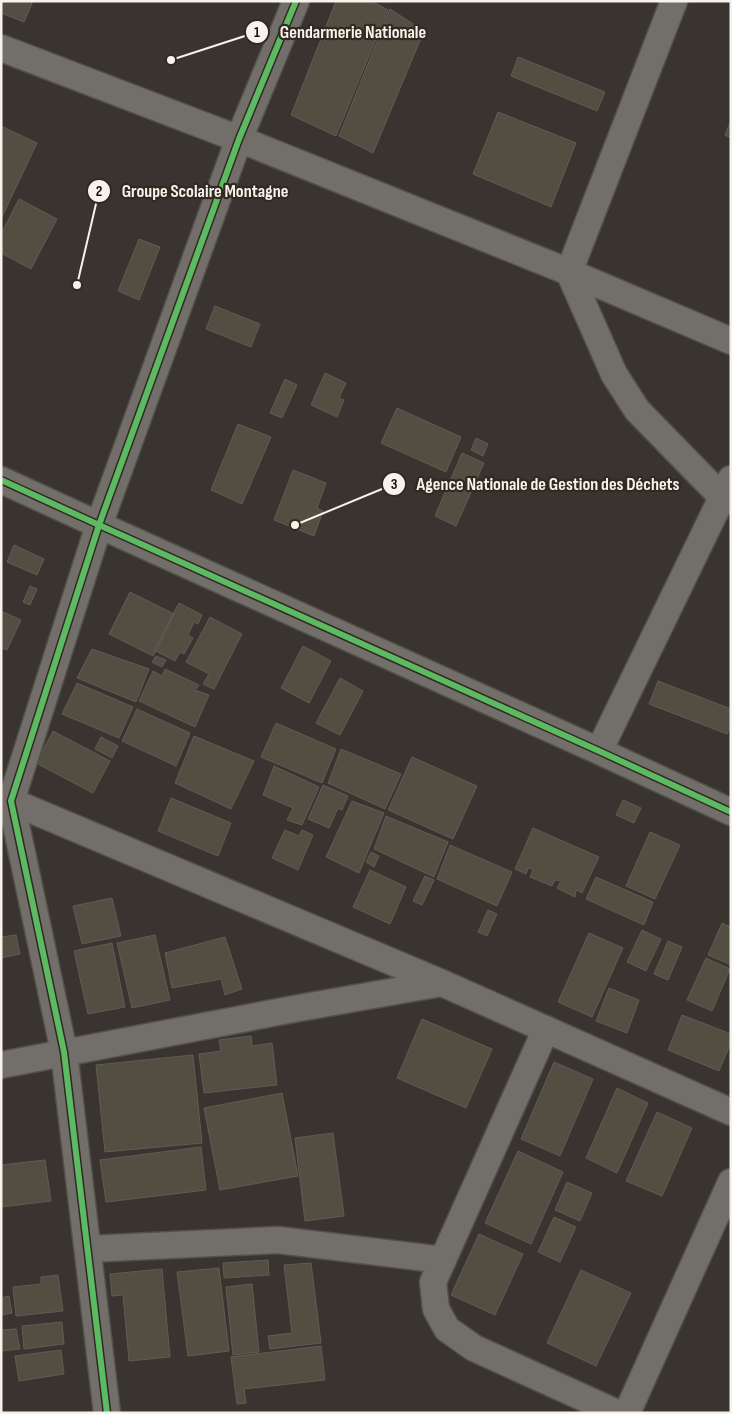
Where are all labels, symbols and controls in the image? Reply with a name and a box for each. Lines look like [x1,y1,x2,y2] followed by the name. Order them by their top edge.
[245,15,436,48] callout: Gendarmerie Nationale
[280,22,426,43] text: Gendarmerie Nationale
[254,23,260,42] text: 1
[86,174,298,207] callout: Groupe Scolaire Montagne
[122,181,288,202] text: Groupe Scolaire Montagne
[96,182,102,201] text: 2
[381,468,689,501] callout: Agence Nationale de Gestion des Déchets
[416,474,680,495] text: Agence Nationale de Gestion des Déchets
[391,475,398,494] text: 3

